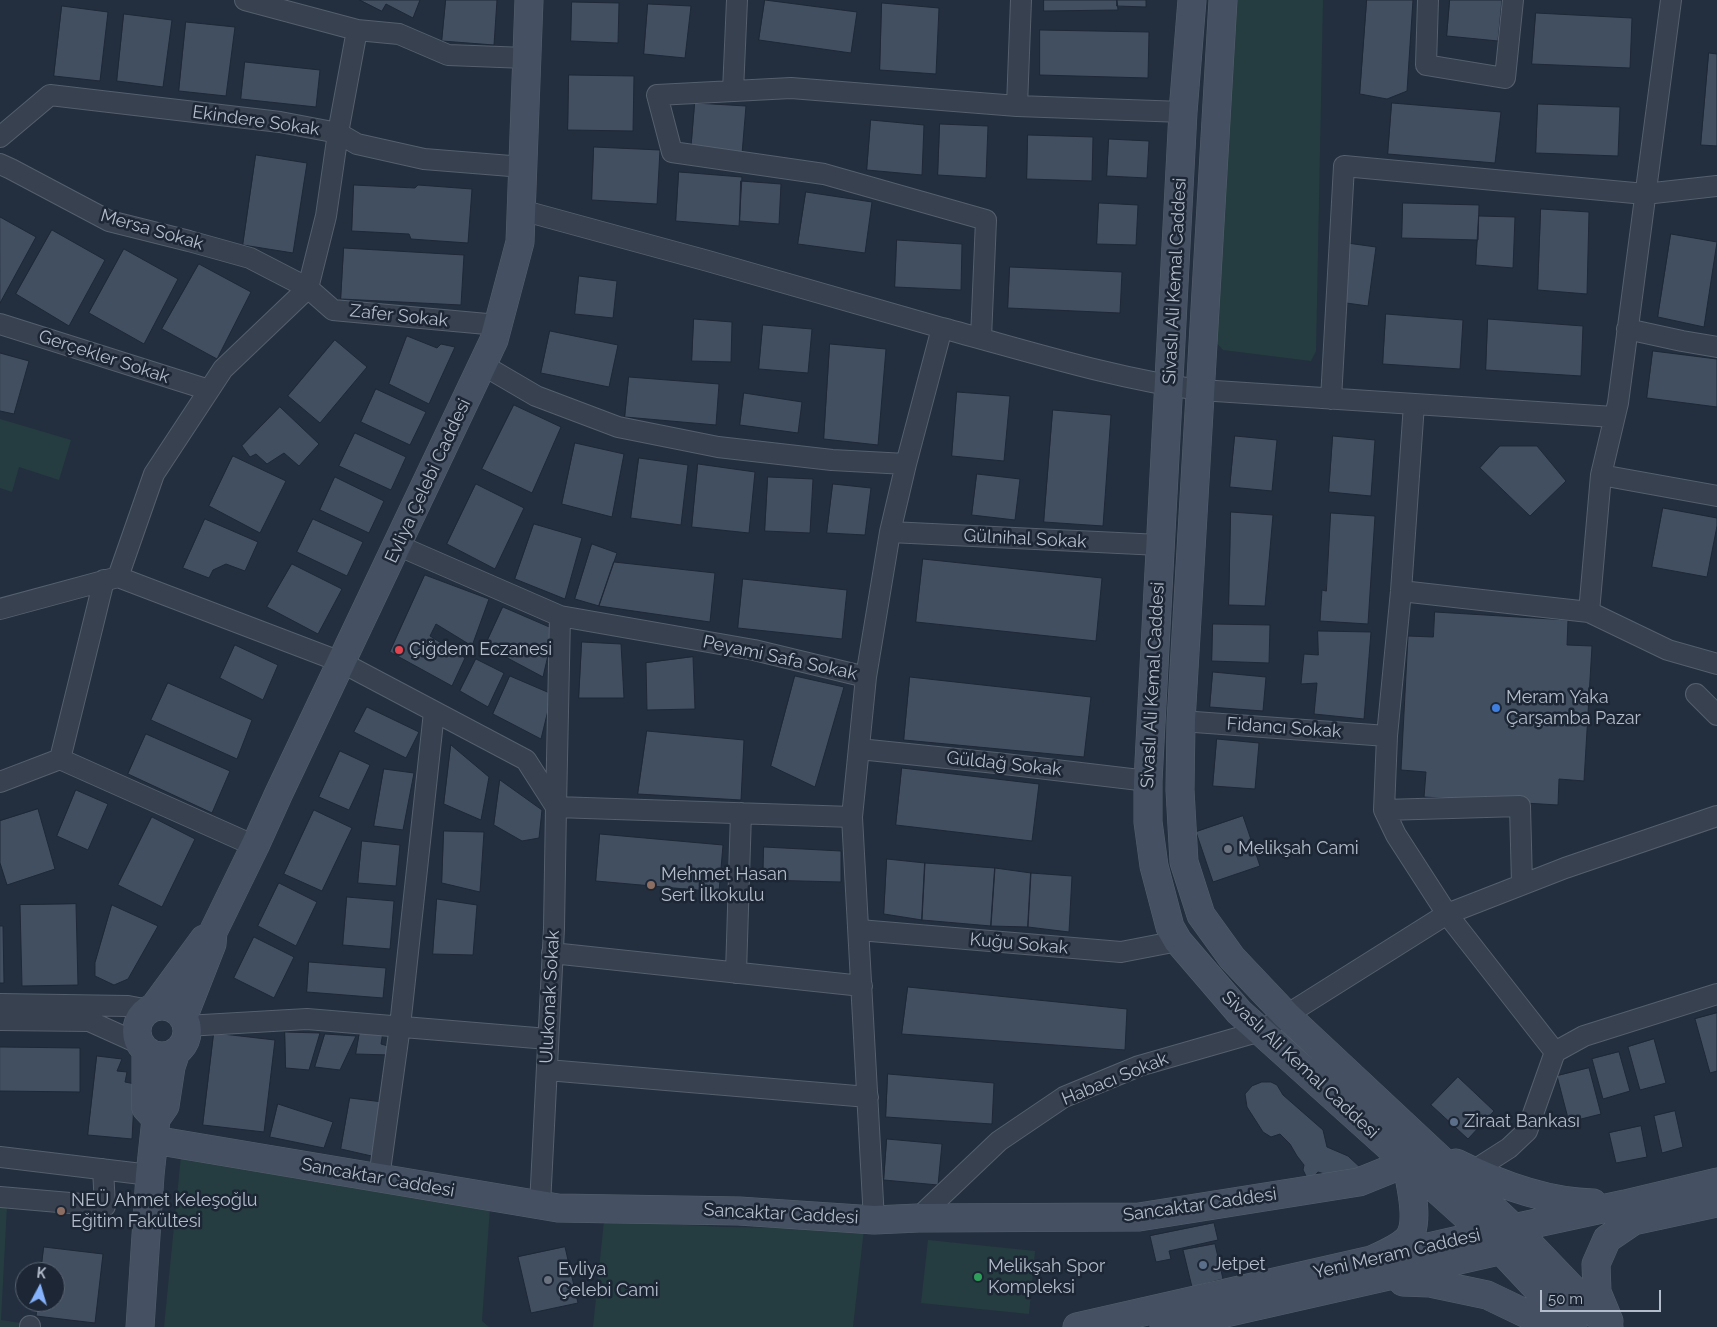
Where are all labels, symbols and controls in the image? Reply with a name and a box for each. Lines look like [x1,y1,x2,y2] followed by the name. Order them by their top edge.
[191,101,321,141] street label: Ekindere Sokak
[1159,177,1191,385] street label: Sivaslı Ali Kemal Caddesi
[98,205,206,255] street label: Mersa Sokak
[349,300,449,332] street label: Zafer Sokak
[36,326,172,388] street label: Gerçekler Sokak
[380,395,476,567] street label: Evliya Çelebi Caddesi
[963,525,1087,553] street label: Gülnihal Sokak
[1137,581,1169,789] street label: Sivaslı Ali Kemal Caddesi
[701,631,859,685] street label: Peyami Safa Sokak
[409,639,552,661] place label: Çiğdem Eczanesi
[393,644,405,656] marker: Çiğdem Eczanesi
[1506,687,1641,730] place label: Meram Yaka Çarşamba Pazar
[1490,702,1502,714] marker: Meram Yaka Çarşamba Pazar
[1226,713,1342,743] street label: Fidancı Sokak
[945,747,1063,781] street label: Güldağ Sokak
[1238,838,1359,860] place label: Melikşah Cami
[1222,843,1234,855] marker: Melikşah Cami
[661,864,787,906] place label: Mehmet Hasan Sert İlkokulu
[645,879,657,891] marker: Mehmet Hasan Sert İlkokulu
[969,929,1069,959] street label: Kuğu Sokak
[536,930,564,1064] street label: Ulukonak Sokak
[1217,987,1383,1143] street label: Sivaslı Ali Kemal Caddesi
[1059,1048,1171,1110] street label: Habacı Sokak
[1464,1111,1580,1133] place label: Ziraat Bankası
[1448,1116,1460,1128] marker: Ziraat Bankası
[300,1154,456,1202] street label: Sancaktar Caddesi
[1122,1184,1278,1226] street label: Sancaktar Caddesi
[71,1190,258,1232] place label: NEÜ Ahmet Keleşoğlu Eğitim Fakültesi
[703,1199,859,1229] street label: Sancaktar Caddesi
[55,1205,67,1217] marker: NEÜ Ahmet Keleşoğlu Eğitim Fakültesi
[1311,1224,1483,1284] street label: Yeni Meram Caddesi
[1213,1254,1266,1276] place label: Jetpet
[988,1256,1105,1298] place label: Melikşah Spor Kompleksi
[558,1259,659,1302] place label: Evliya Çelebi Cami
[1197,1259,1209,1271] marker: Jetpet
[15,1262,65,1312] north arrow
[36,1265,47,1282] text: K
[972,1271,984,1283] marker: Melikşah Spor Kompleksi
[542,1274,554,1286] marker: Evliya Çelebi Cami
[1542,1280,1663,1312] scale bar
[1548,1290,1583,1308] text: 50 m

